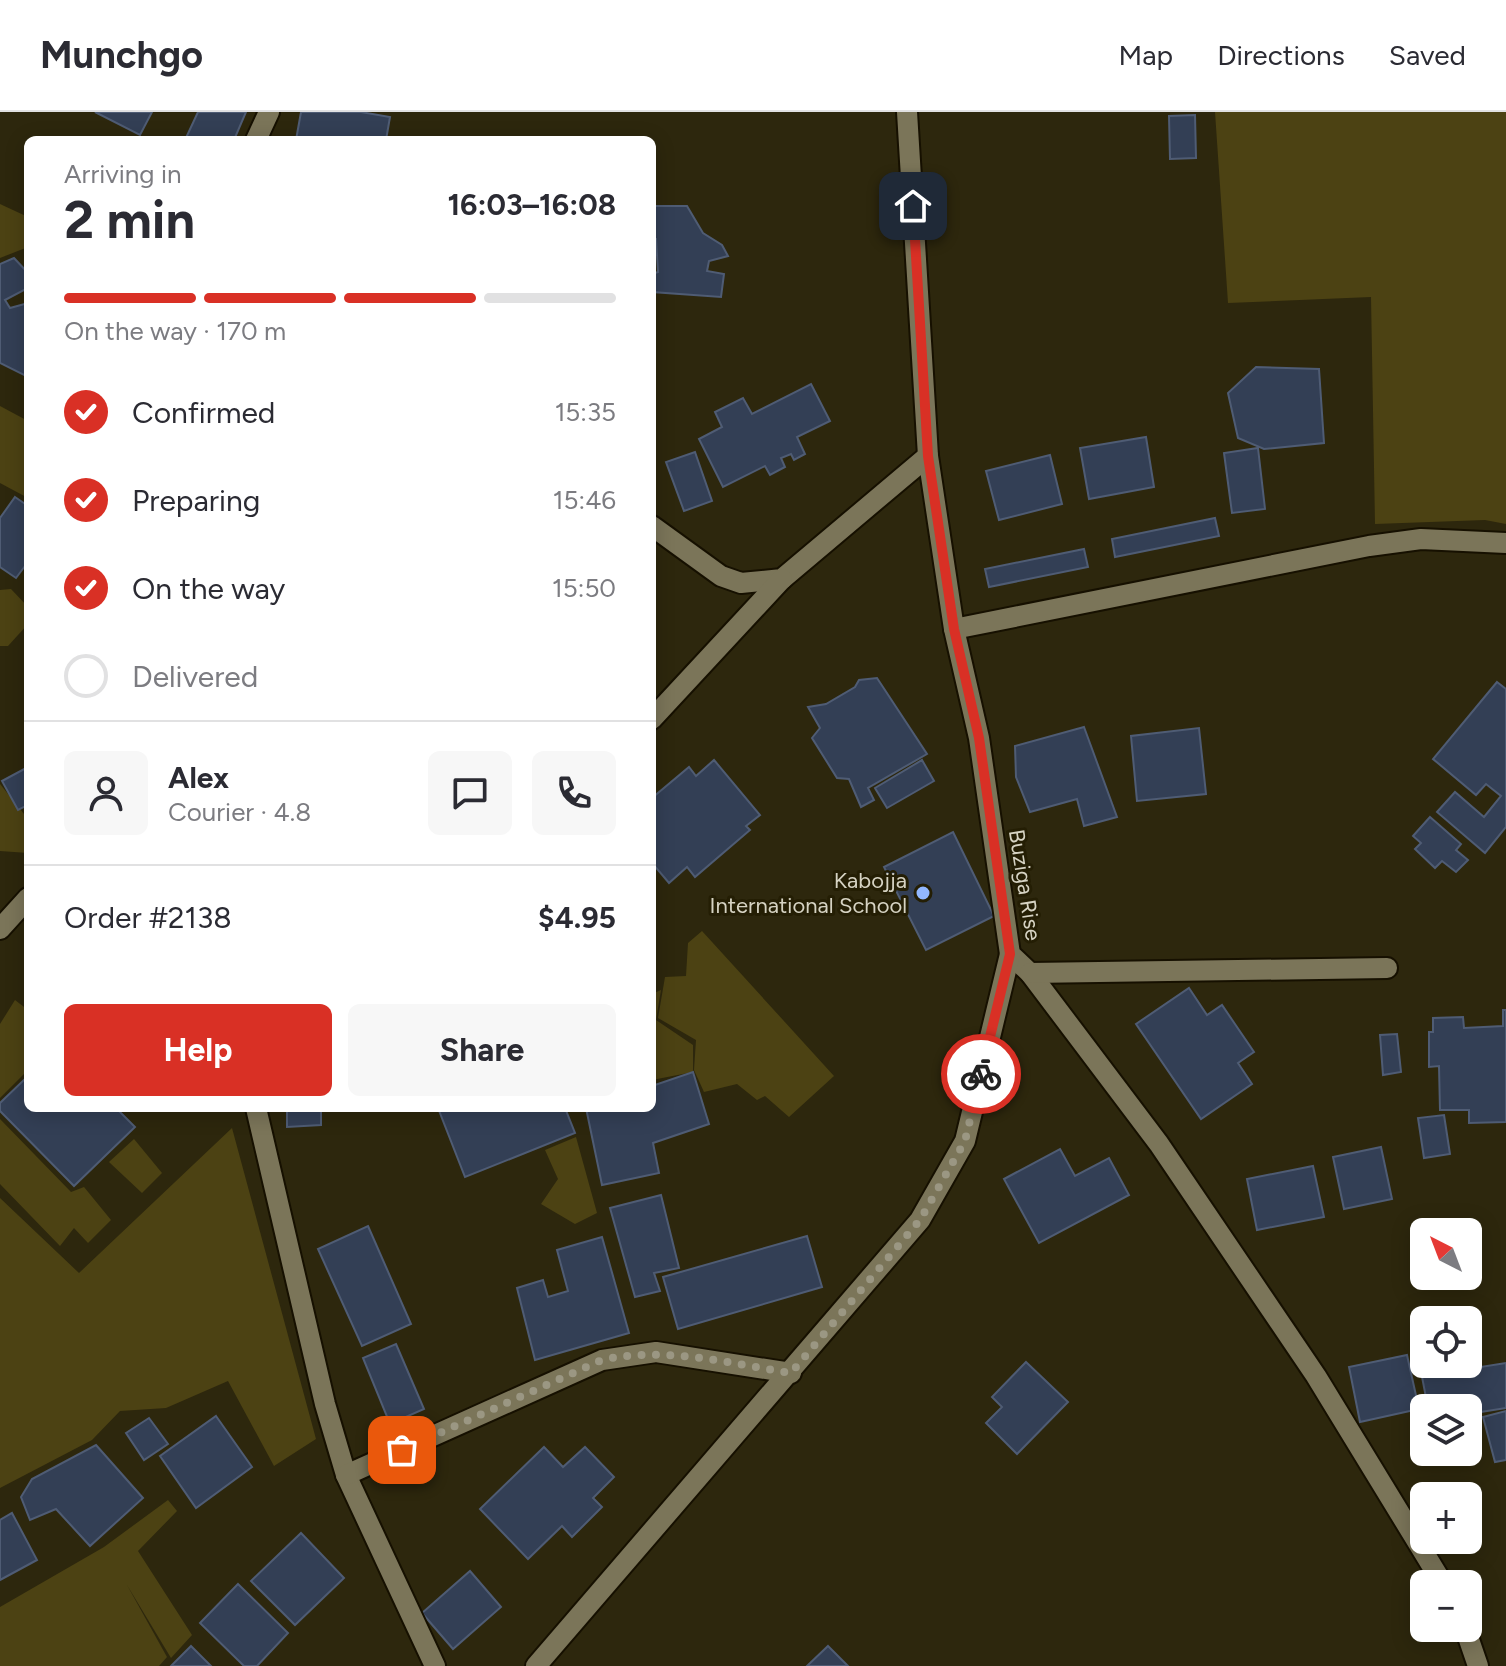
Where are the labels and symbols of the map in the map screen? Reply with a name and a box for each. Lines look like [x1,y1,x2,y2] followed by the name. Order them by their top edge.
[879,172,947,240] pin
[1003,827,1047,943] street label: Buziga Rise
[710,867,907,919] place label: Kabojja International School
[914,884,932,902] marker: Kabojja International School
[941,1034,1021,1114] courier
[1410,1218,1482,1290] north arrow
[368,1416,436,1484] pin

